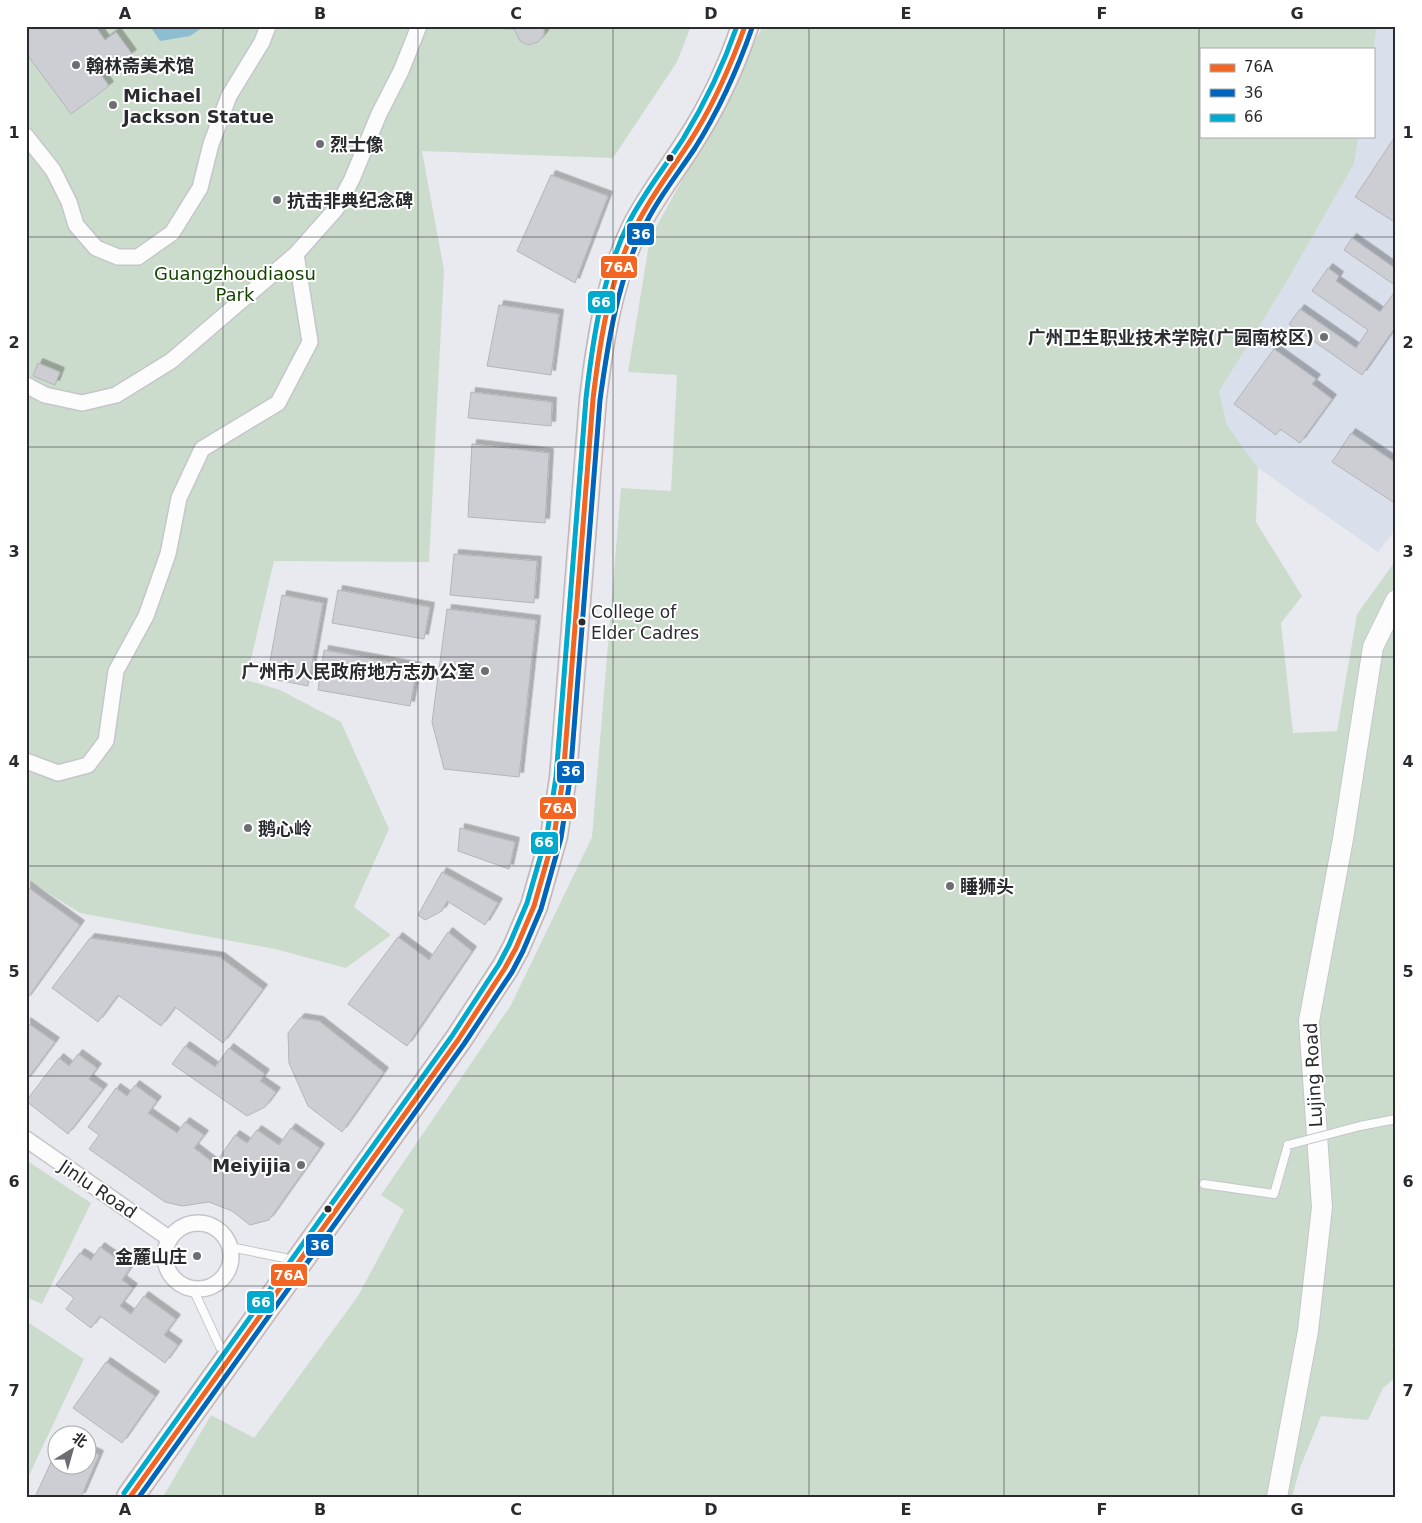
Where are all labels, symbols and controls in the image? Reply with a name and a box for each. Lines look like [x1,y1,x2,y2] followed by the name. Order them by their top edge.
[119,4,132,23] text: A
[314,4,326,23] text: B
[510,4,522,23] text: C
[704,4,718,23] text: D
[901,4,911,23] text: E
[1097,4,1107,23] text: F
[1290,4,1304,23] text: G
[1200,48,1374,138] legend
[86,55,194,76] place label: 翰林斋美术馆
[1244,58,1274,76] text: 76A
[70,59,82,71] marker: 翰林斋美术馆
[1244,84,1263,102] text: 36
[121,85,274,127] place label: Michael Jackson Statue
[107,99,119,111] marker: Michael Jackson Statue
[1244,108,1263,126] text: 66
[8,123,20,142] text: 1
[1402,123,1414,142] text: 1
[330,134,384,155] place label: 烈士像
[314,138,326,150] marker: 烈士像
[665,153,675,163] unlabelled marker
[287,190,413,211] place label: 抗击非典纪念碑
[271,194,283,206] marker: 抗击非典纪念碑
[626,222,655,246] line badge: 36
[631,226,651,242] text: 36
[600,255,638,279] line badge: 76A
[604,259,634,275] text: 76A
[154,263,316,305] park label: Guangzhoudiaosu Park
[587,290,616,314] line badge: 66
[591,294,611,310] text: 66
[1028,327,1314,348] place label: 广州卫生职业技术学院(广园南校区)
[1318,331,1330,343] marker: 广州卫生职业技术学院(广园南校区)
[8,333,20,352] text: 2
[1402,333,1414,352] text: 2
[8,542,20,561] text: 3
[1402,542,1414,561] text: 3
[591,602,699,643] place label: College of Elder Cadres
[577,617,587,627] marker: College of Elder Cadres
[241,661,475,682] place label: 广州市人民政府地方志办公室
[479,665,491,677] marker: 广州市人民政府地方志办公室
[8,752,20,771] text: 4
[1402,752,1414,771] text: 4
[556,760,585,784] line badge: 36
[561,763,581,779] text: 36
[539,796,577,820] line badge: 76A
[543,800,573,816] text: 76A
[258,818,312,839] place label: 鹅心岭
[242,822,254,834] marker: 鹅心岭
[530,831,559,855] line badge: 66
[534,834,554,850] text: 66
[960,876,1014,897] place label: 睡狮头
[944,880,956,892] marker: 睡狮头
[8,962,20,981] text: 5
[1402,962,1414,981] text: 5
[1300,1022,1326,1128] street label: Lujing Road
[54,1155,141,1223] street label: Jinlu Road
[212,1155,291,1176] place label: Meiyijia
[295,1159,307,1171] marker: Meiyijia
[8,1172,20,1191] text: 6
[1402,1172,1414,1191] text: 6
[323,1204,333,1214] unlabelled marker
[305,1233,334,1257] line badge: 36
[310,1237,330,1253] text: 36
[115,1246,187,1267] place label: 金麓山庄
[191,1250,203,1262] marker: 金麓山庄
[270,1263,308,1287] line badge: 76A
[274,1267,304,1283] text: 76A
[246,1290,275,1314] line badge: 66
[251,1294,271,1310] text: 66
[8,1381,20,1400] text: 7
[1402,1381,1414,1400] text: 7
[48,1426,98,1476] north arrow
[69,1429,90,1450] text: 北
[119,1500,132,1519] text: A
[314,1500,326,1519] text: B
[510,1500,522,1519] text: C
[704,1500,718,1519] text: D
[901,1500,911,1519] text: E
[1097,1500,1107,1519] text: F
[1290,1500,1304,1519] text: G

